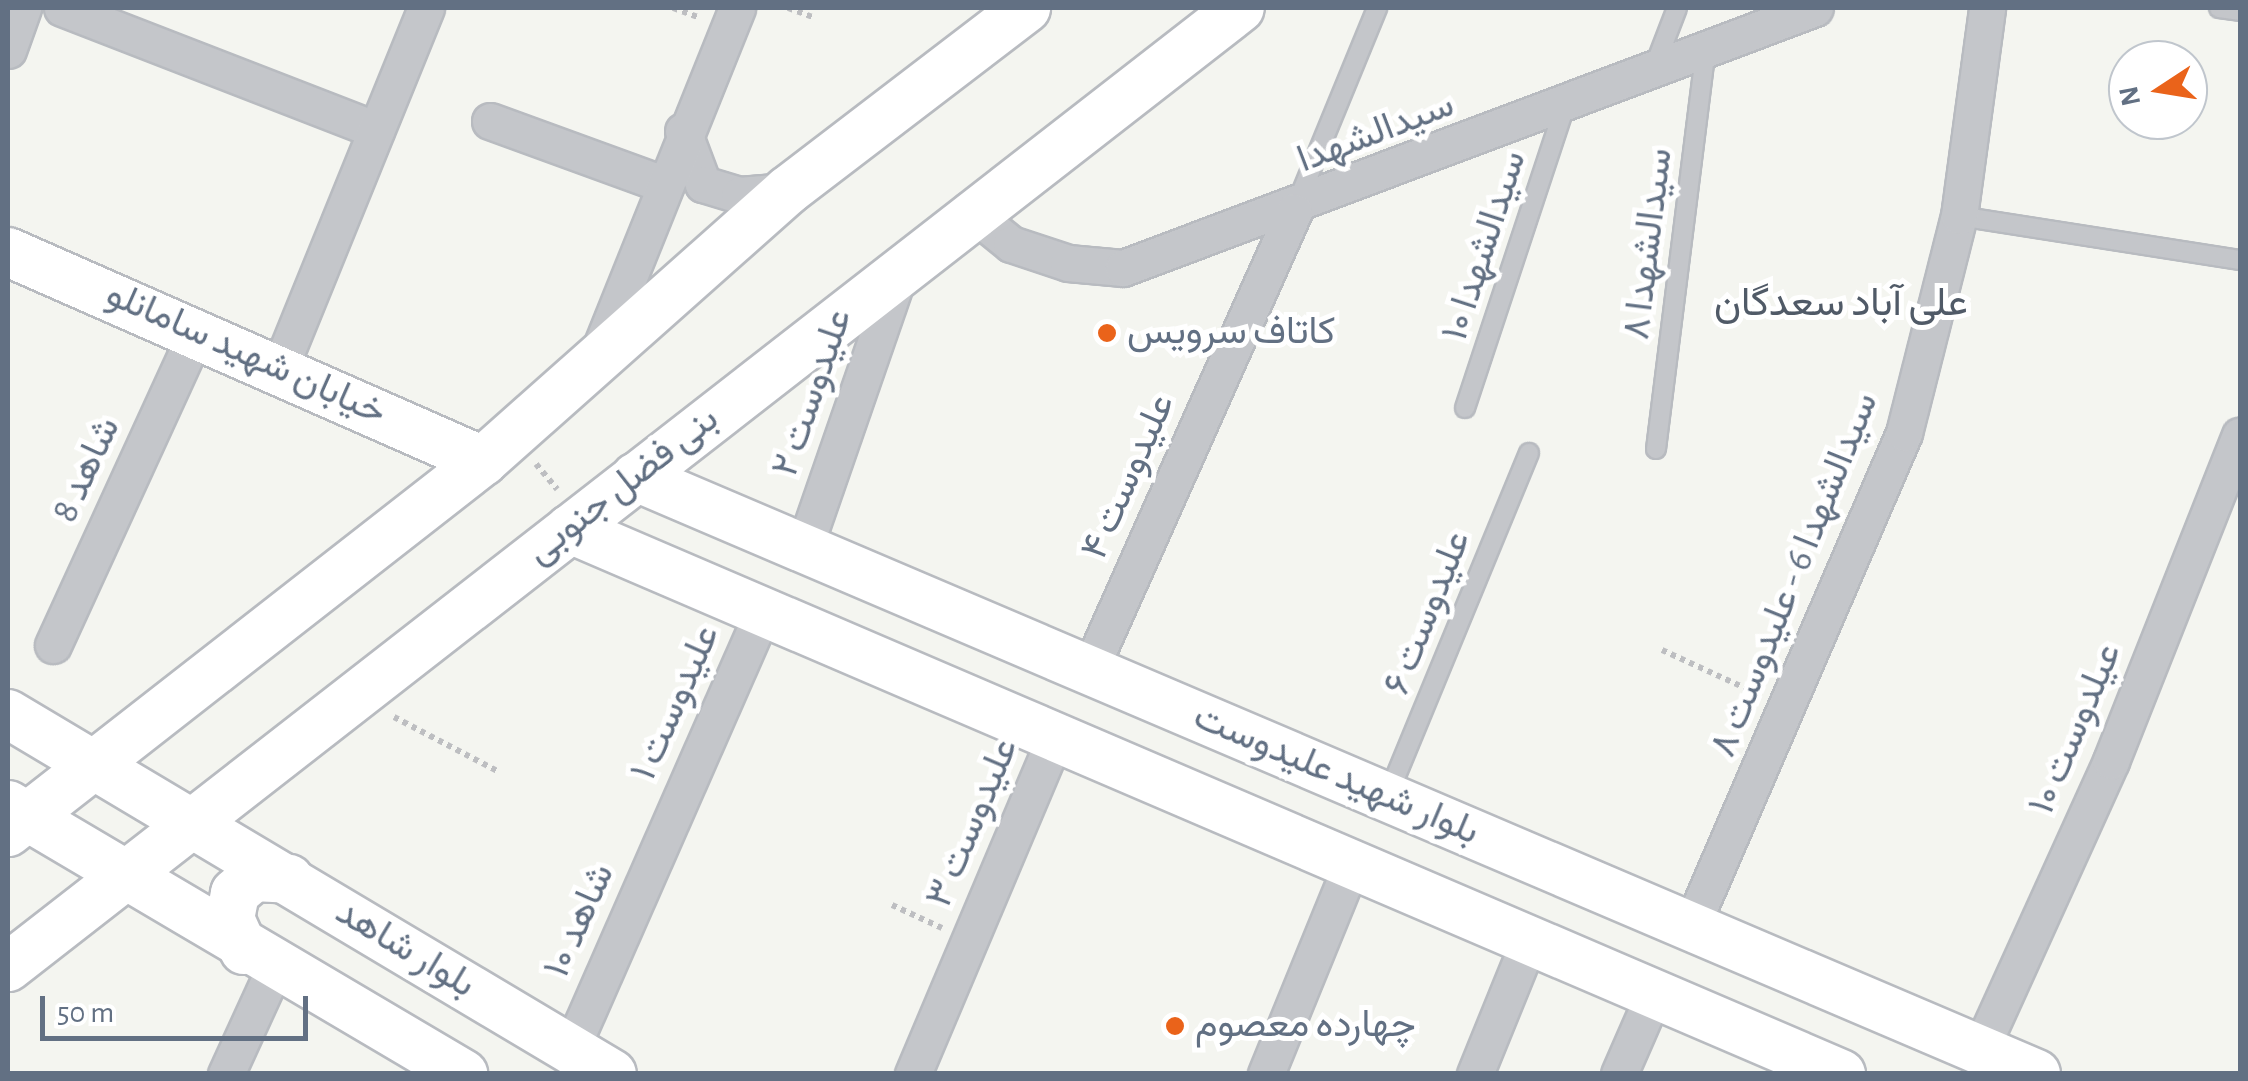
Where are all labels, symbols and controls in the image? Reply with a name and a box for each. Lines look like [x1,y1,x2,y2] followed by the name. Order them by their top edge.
[2108,40,2208,140] north arrow
[1291,82,1461,184] street label: سیدالشهدا
[2115,83,2146,108] text: N
[1433,145,1537,347] street label: سیدالشهدا ۱۰
[1615,146,1683,342] street label: سیدالشهدا ۸
[99,272,393,436] street label: خیابان شهید سامانلو
[1714,279,1968,327] district label: علی آباد سعدگان
[763,303,863,483] street label: علیدوست ۲
[1127,310,1335,356] place label: کاتاف سرویس
[1096,322,1118,344] marker: کاتاف سرویس
[1701,386,1889,764] street label: سیدالشهدا 6 - علیدوست ۸
[1072,387,1186,567] street label: علیدوست ۴
[518,397,728,575] street label: بنی فضل جنوبی
[43,410,131,530] street label: شاهد 8
[1374,524,1482,702] street label: علیدوست ۶
[622,618,730,788] street label: علیدوست ۱
[2020,637,2132,821] street label: عیلدوست ۱۰
[1186,694,1486,856] street label: بلوار شهید علیدوست
[917,732,1029,914] street label: علیدوست ۳
[535,857,625,985] street label: شاهد ۱۰
[327,890,483,1008] street label: بلوار شاهد
[45,976,312,1038] scale bar
[57,998,114,1028] text: 50 m
[1195,1003,1416,1049] place label: چهارده معصوم
[1164,1015,1186,1037] marker: چهارده معصوم

